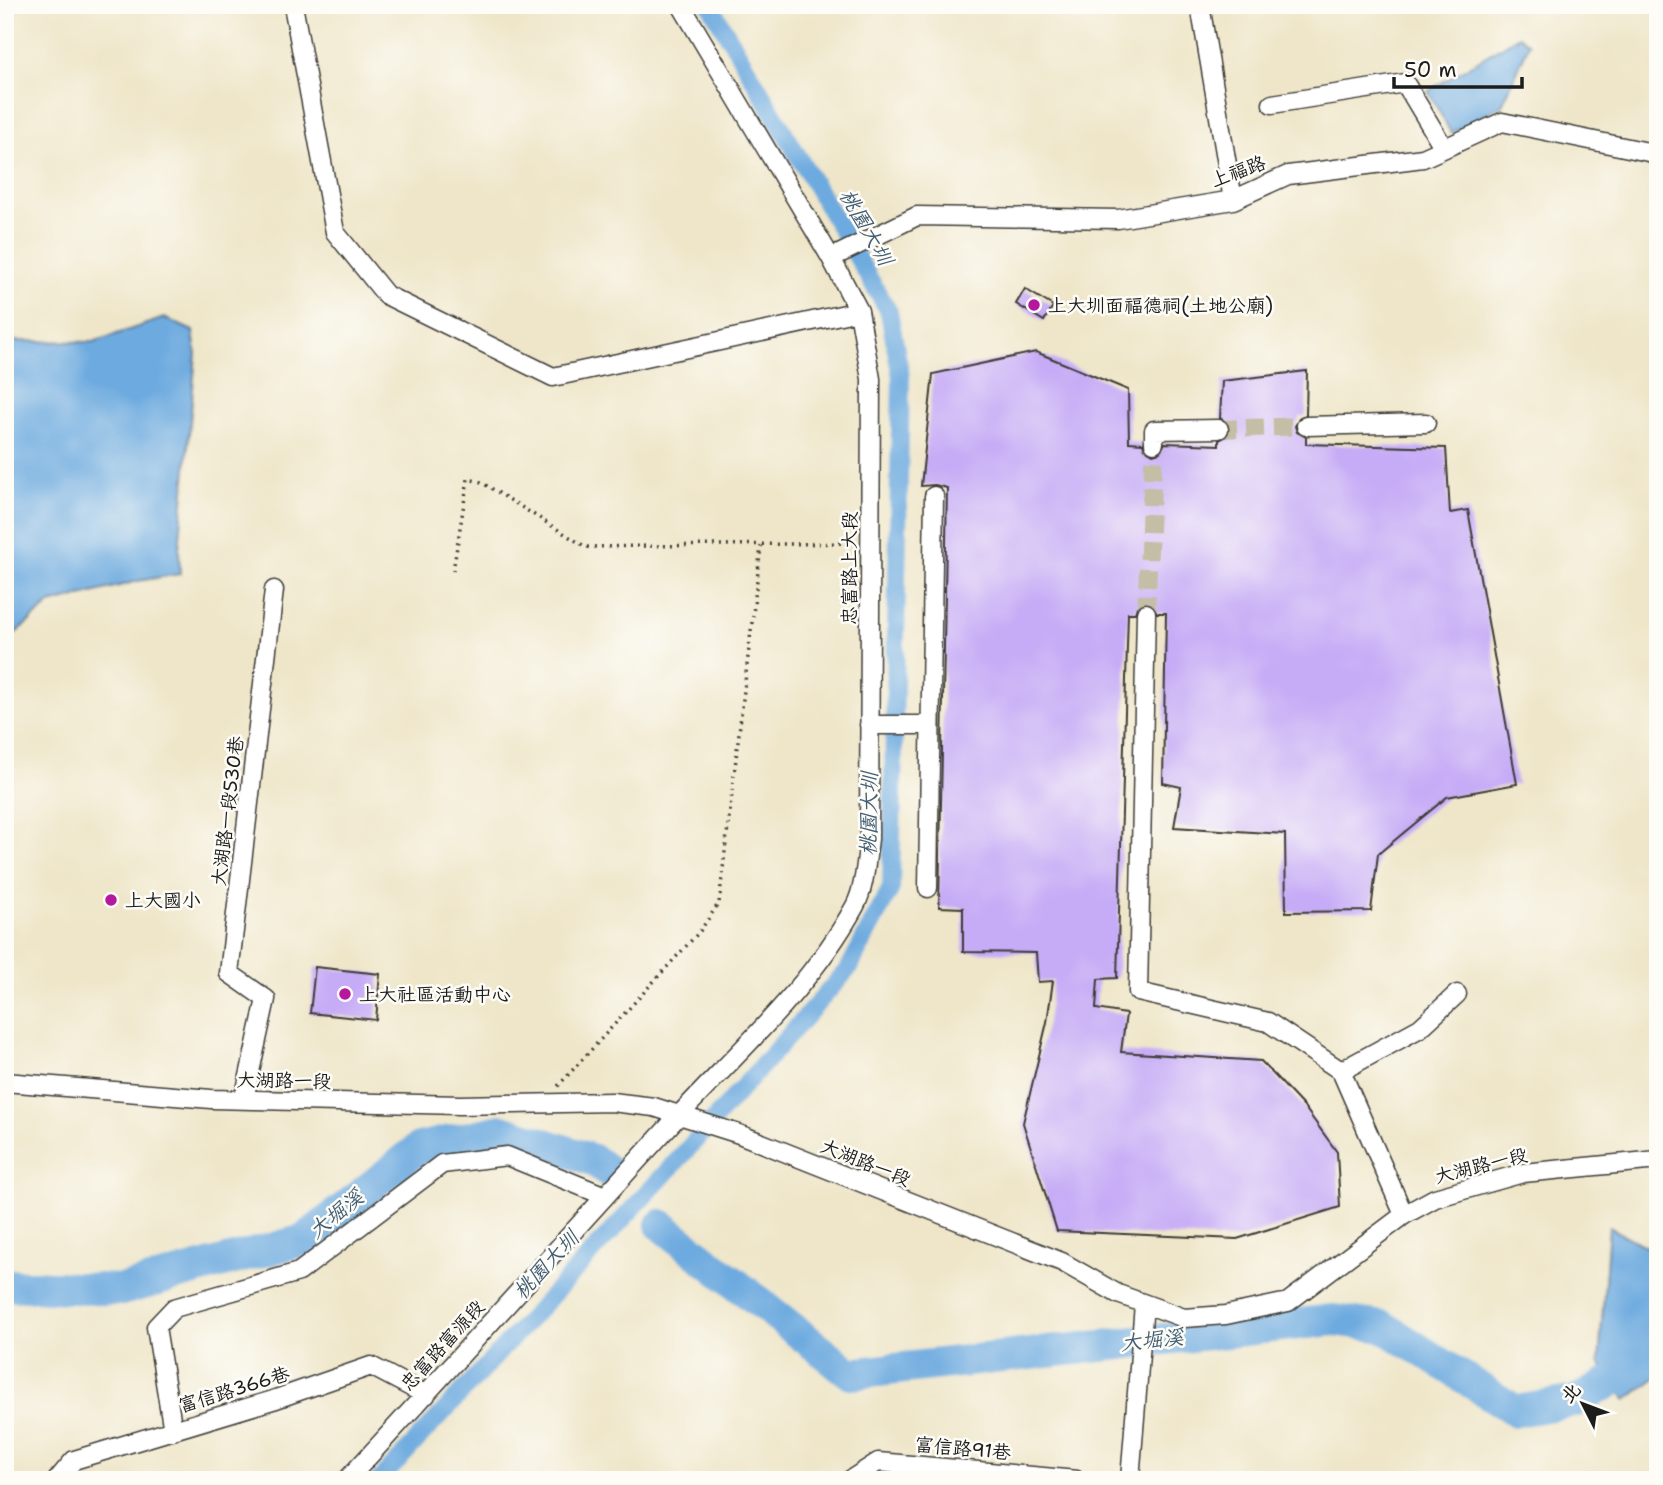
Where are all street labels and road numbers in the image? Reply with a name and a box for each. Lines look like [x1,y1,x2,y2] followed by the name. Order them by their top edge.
[1207,150,1269,193] street label: 上福路
[837,511,862,625] street label: 忠富路上大段
[206,735,249,888] street label: 大湖路一段530巷
[236,1067,332,1094] street label: 大湖路一段
[817,1133,915,1192] street label: 大湖路一段
[1432,1142,1530,1189] street label: 大湖路一段
[395,1295,490,1396] street label: 忠富路富源段
[176,1361,293,1418] street label: 富信路366巷
[914,1432,1012,1465] street label: 富信路91巷

